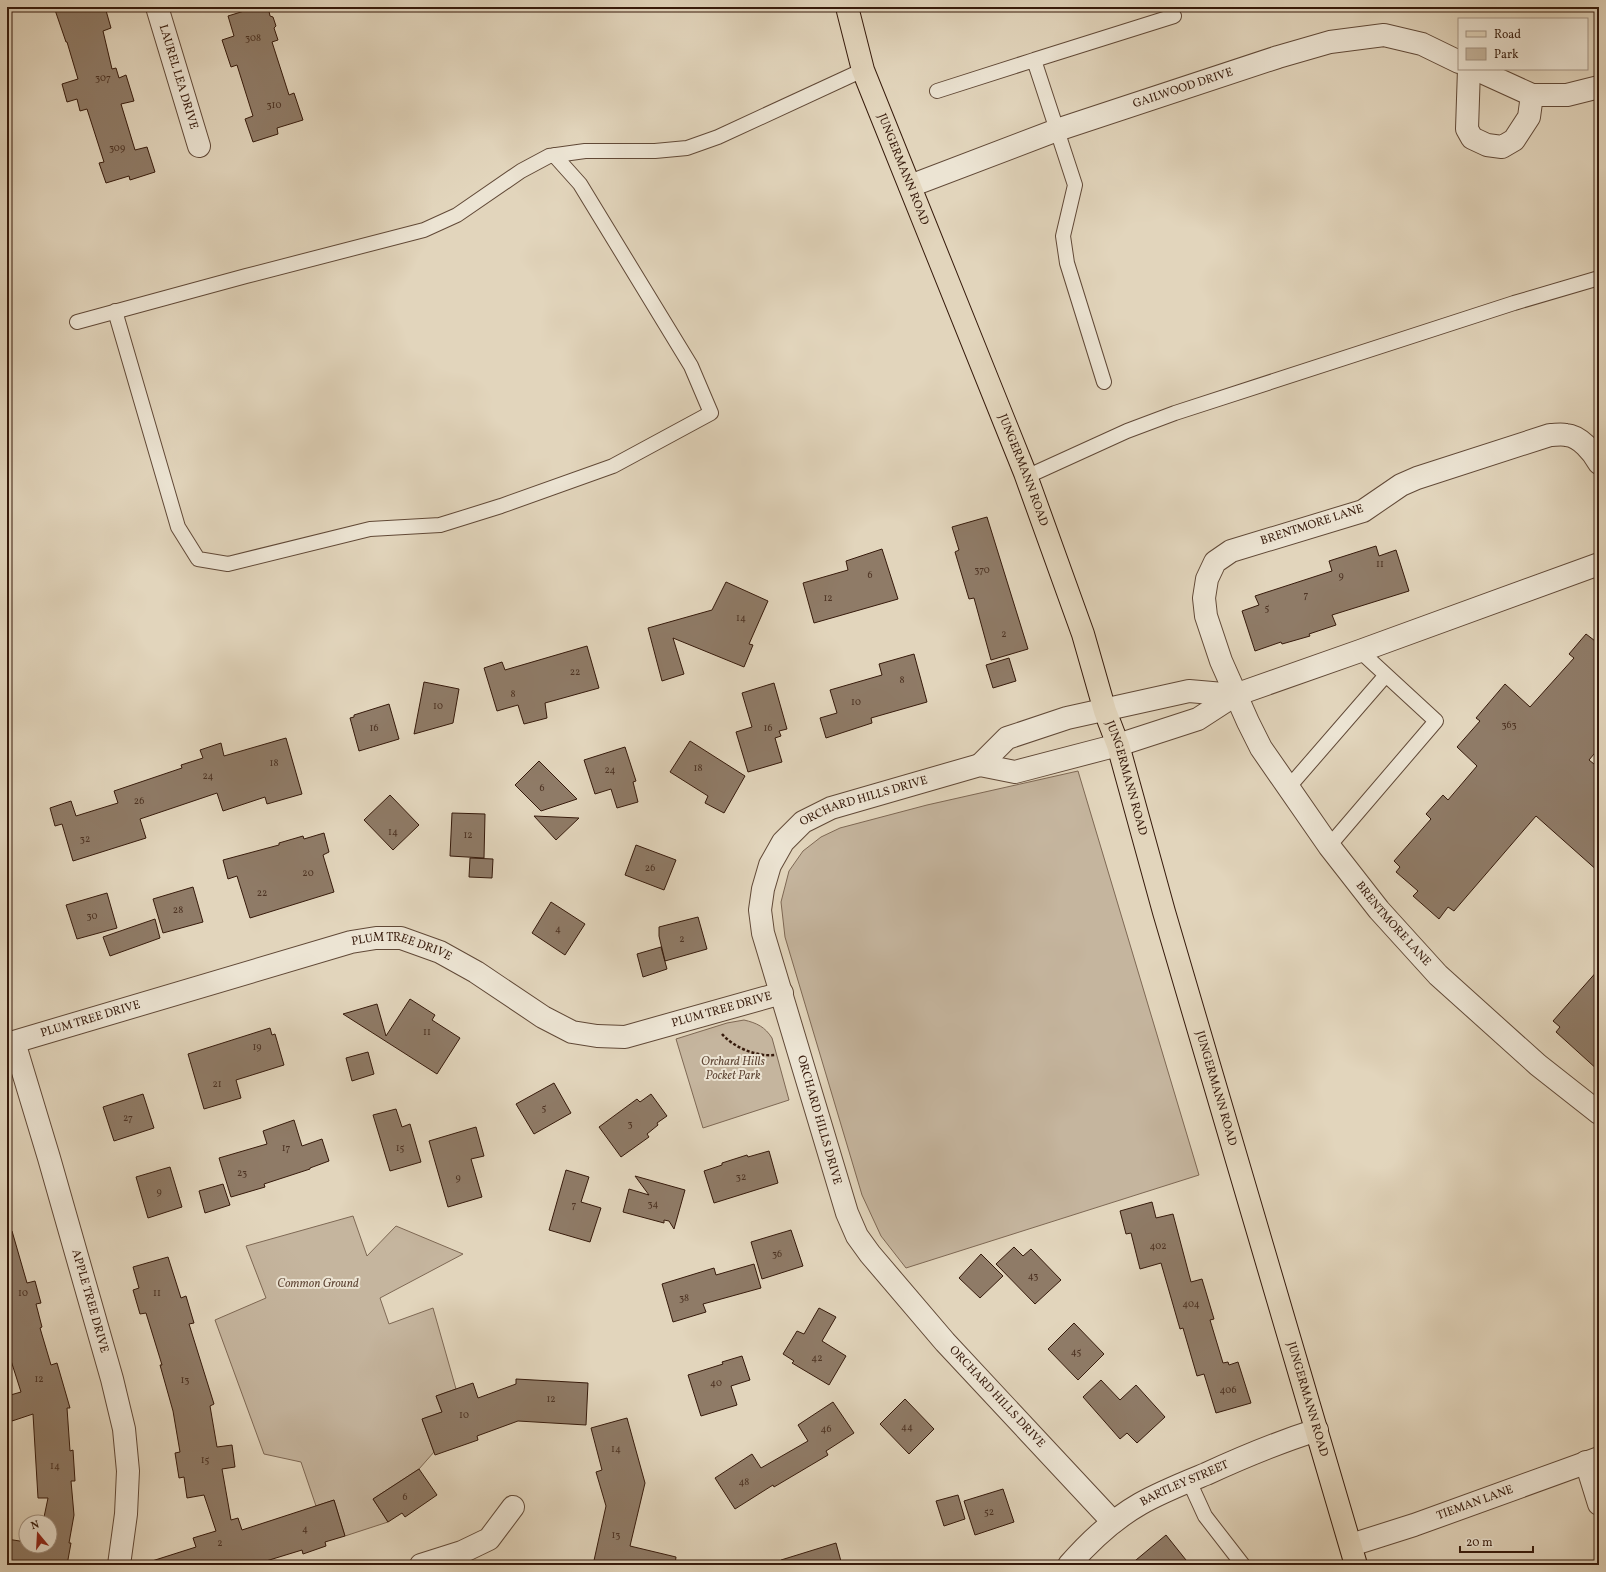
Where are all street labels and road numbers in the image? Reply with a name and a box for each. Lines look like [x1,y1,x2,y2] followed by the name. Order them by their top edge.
[155,23,202,131] street label: LAUREL LEA DRIVE
[1131,64,1235,112] street label: GAILWOOD DRIVE
[873,111,933,228] street label: JUNGERMANN ROAD
[994,412,1052,529] street label: JUNGERMANN ROAD
[1258,501,1366,549] street label: BRENTMORE LANE
[1101,718,1151,838] street label: JUNGERMANN ROAD
[797,773,930,830] street label: ORCHARD HILLS DRIVE
[1352,878,1434,970] street label: BRENTMORE LANE
[350,930,455,965] street label: PLUM TREE DRIVE
[670,988,774,1032] street label: PLUM TREE DRIVE
[39,997,142,1042] street label: PLUM TREE DRIVE
[1191,1029,1240,1148] street label: JUNGERMANN ROAD
[793,1053,845,1187] street label: ORCHARD HILLS DRIVE
[67,1248,112,1355] street label: APPLE TREE DRIVE
[1283,1340,1332,1459] street label: JUNGERMANN ROAD
[945,1343,1049,1451] street label: ORCHARD HILLS DRIVE
[1137,1457,1231,1510] street label: BARTLEY STREET
[1434,1482,1516,1524] street label: TIEMAN LANE

